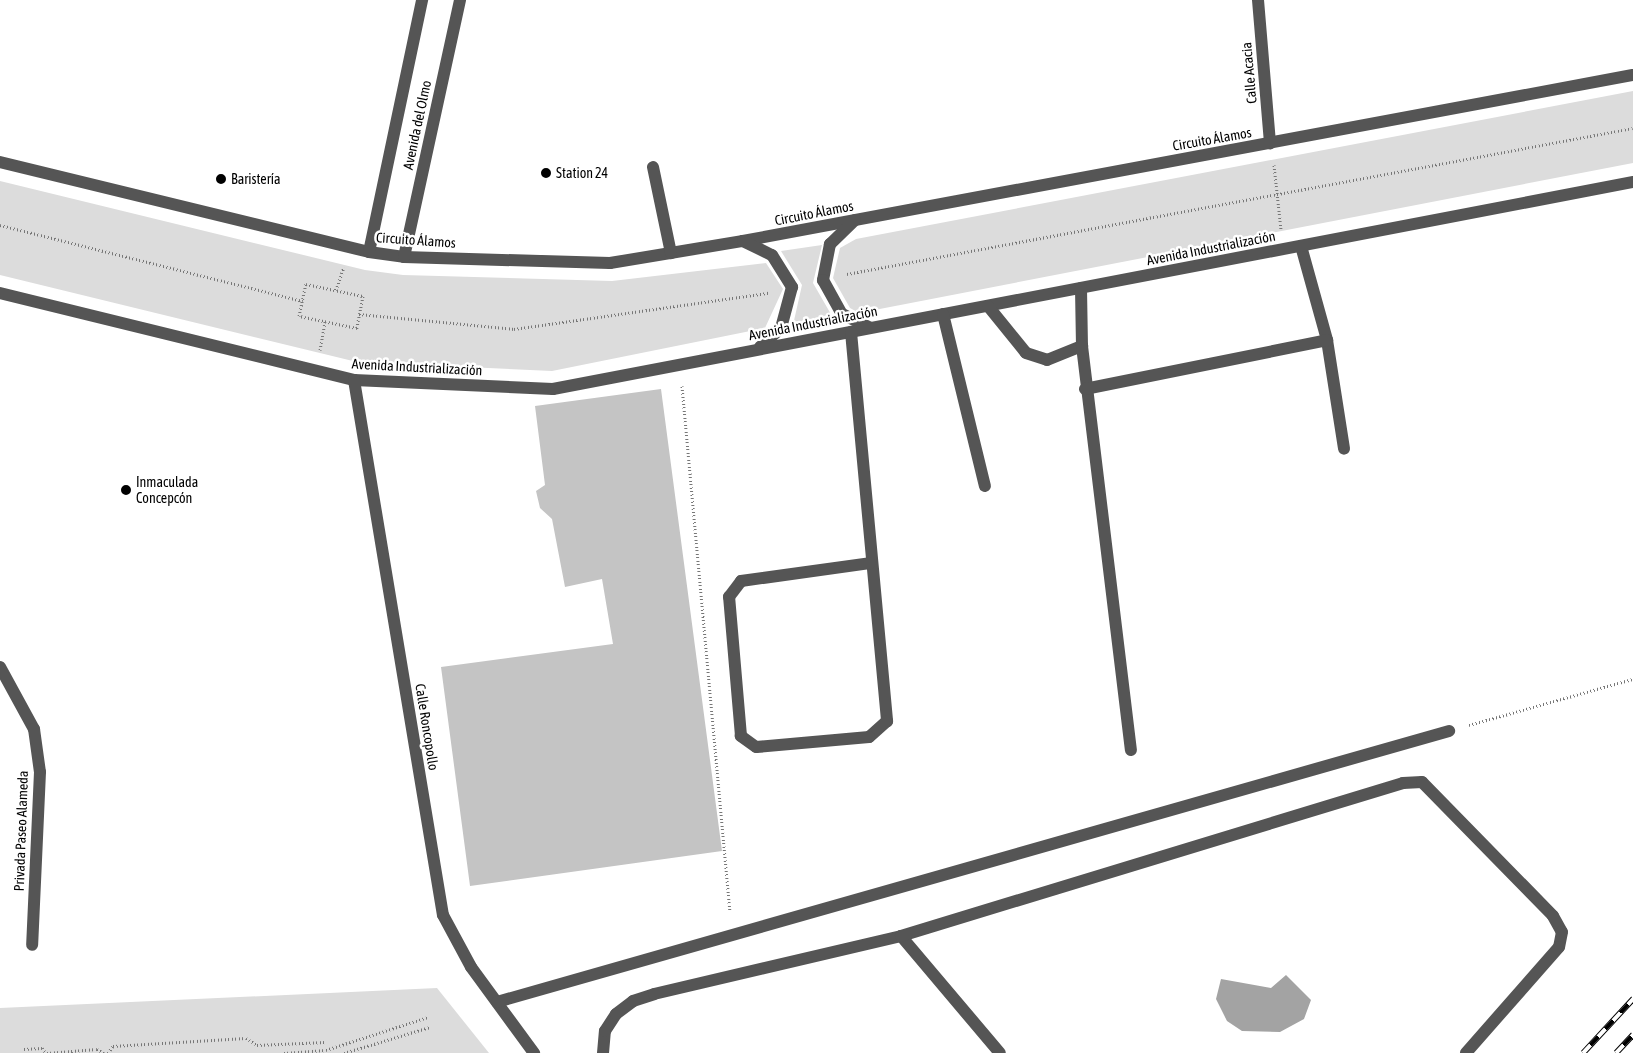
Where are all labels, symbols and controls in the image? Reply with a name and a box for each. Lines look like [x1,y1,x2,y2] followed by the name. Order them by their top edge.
[1238,41,1260,105] street label: Calle Acacia
[399,79,435,171] street label: Avenida del Olmo
[1171,124,1253,154] street label: Circuito Álamos
[556,165,608,181] place label: Station 24
[540,167,552,179] marker: Station 24
[231,171,281,187] place label: Baristería
[215,173,227,185] marker: Baristería
[773,197,855,229] street label: Circuito Álamos
[1145,227,1277,269] street label: Avenida Industrialización
[376,229,456,251] street label: Circuito Álamos
[747,302,879,344] street label: Avenida Industrialización
[351,355,483,379] street label: Avenida Industrialización
[136,474,198,507] place label: Inmaculada Concepcón
[120,484,132,496] marker: Inmaculada Concepcón
[412,682,442,772] street label: Calle Roncopollo
[10,770,32,892] street label: Privada Paseo Alameda

